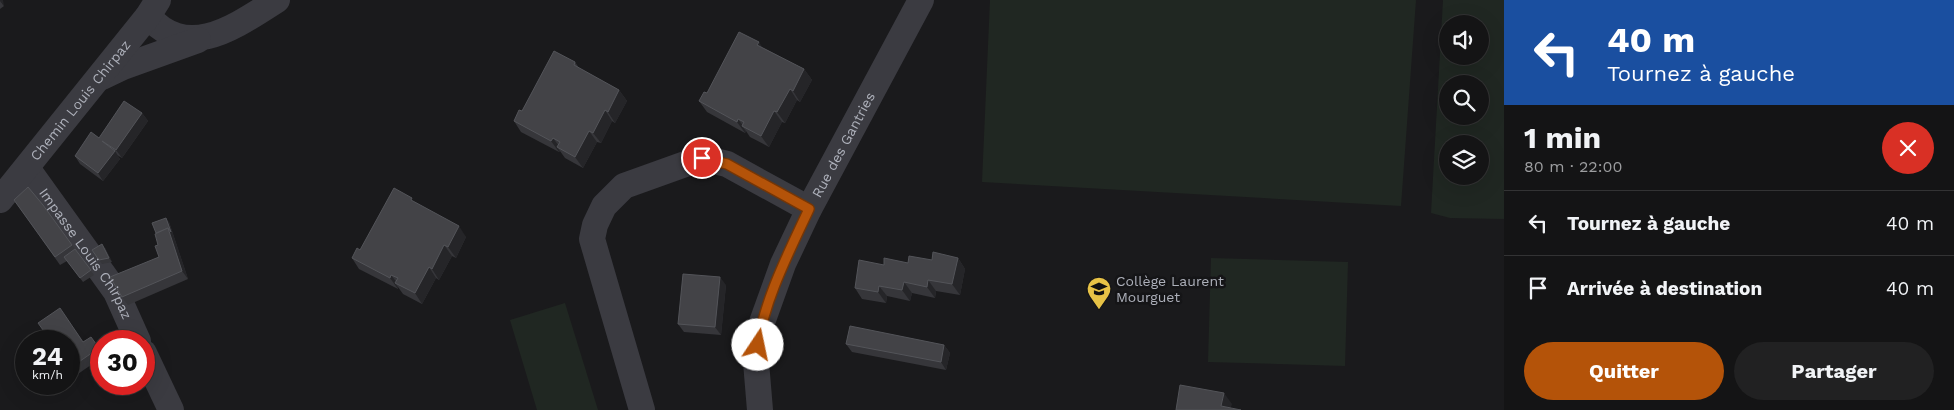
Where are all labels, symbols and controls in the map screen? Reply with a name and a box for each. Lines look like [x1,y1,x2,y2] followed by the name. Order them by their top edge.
[1439,15,1489,185] map controls
[1439,15,1489,65] button: sound
[1607,19,1695,61] text: 40 m
[1524,20,1589,85] icon: left
[27,37,133,164] street label: Chemin Louis Chirpaz
[1607,61,1795,86] text: Tournez à gauche
[1439,75,1489,125] button: search
[809,89,878,200] street label: Rue des Gantries
[1524,120,1601,155] text: 1 min
[1882,122,1934,174] button: close
[1439,135,1489,185] button: layers
[681,137,723,179] pin
[688,144,716,172] icon: arrive
[1524,157,1622,176] text: 80 m · 22:00
[36,185,135,322] street label: Impasse Louis Chirpaz
[1524,209,1552,237] icon: left
[1567,212,1730,235] text: Tournez à gauche
[1886,212,1934,235] text: 40 m
[1116,273,1224,305] place label: Collège Laurent Mourguet
[1524,274,1552,302] icon: arrive
[1086,276,1112,310] school or university icon: Collège Laurent Mourguet
[1567,277,1762,300] text: Arrivée à destination
[1886,277,1934,300] text: 40 m
[731,318,783,370] position arrow
[90,330,155,395] speed limit sign: 30
[32,342,63,371] text: 24
[1524,342,1724,400] button: Quitter
[1734,342,1934,400] button: Partager
[32,368,63,382] text: km/h

